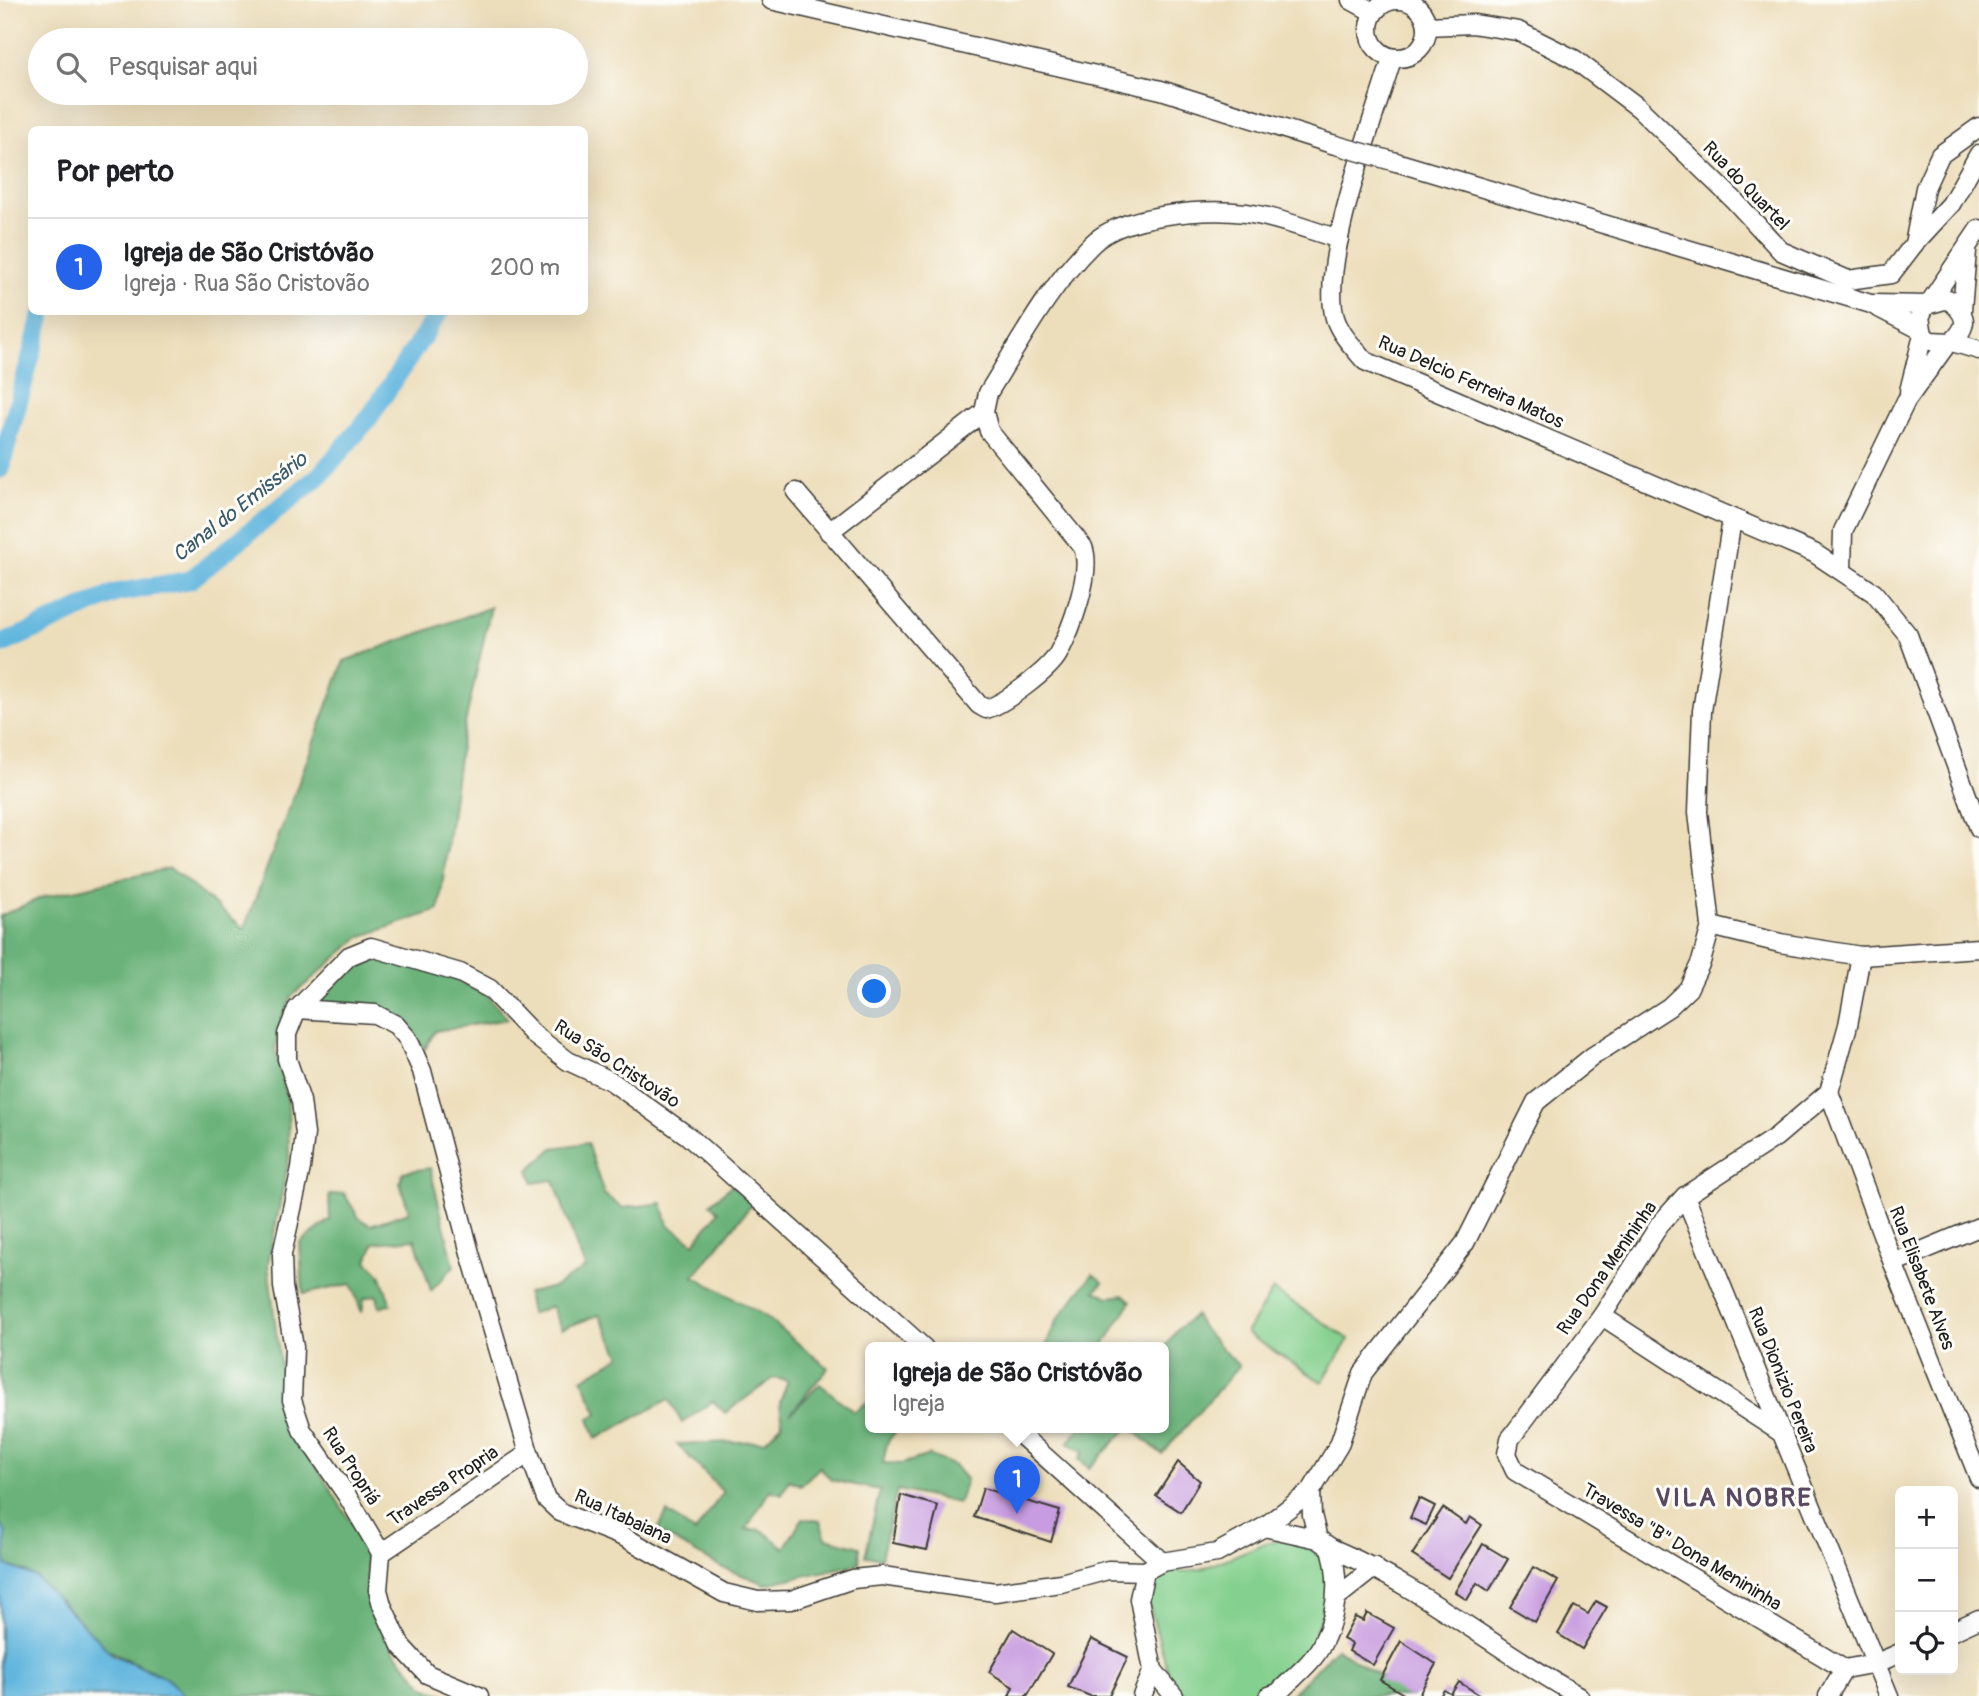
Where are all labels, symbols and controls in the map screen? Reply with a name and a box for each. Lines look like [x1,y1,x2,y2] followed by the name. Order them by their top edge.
[28,28,588,105] search box
[52,48,90,86] icon: search
[108,51,257,83] text: Pesquisar aqui
[1697,136,1795,236] street label: Rua do Quartel
[56,153,174,190] text: Por perto
[123,237,374,269] text: Igreja de São Cristóvão
[75,253,84,282] text: 1
[490,253,560,282] text: 200 m
[123,269,370,298] text: Igreja · Rua São Cristovão
[1374,330,1568,434] street label: Rua Delcio Ferreira Matos
[167,445,314,568] water label: Canal do Emissário
[857,974,891,1008] your location
[549,1014,685,1114] street label: Rua São Cristovão
[1552,1196,1662,1340] street label: Rua Dona Menininha
[1884,1203,1961,1354] street label: Rua Elisabete Alves
[1743,1304,1823,1457] street label: Rua Dionizio Pereira
[865,1342,1169,1433] popup
[892,1357,1142,1389] text: Igreja de São Cristóvão
[892,1389,945,1418] text: Igreja
[317,1422,385,1510] street label: Rua Propriá
[383,1440,503,1532] street label: Travessa Propria
[994,1456,1040,1514] pin: 1
[1578,1478,1786,1616] street label: Travessa "B" Dona Menininha
[1655,1482,1813,1514] district label: VILA NOBRE
[570,1484,676,1550] street label: Rua Itabaiana
[1895,1486,1958,1675] map controls
[1895,1486,1958,1549] button: +
[1895,1549,1958,1612] button: −
[1895,1612,1958,1675] button: locate

